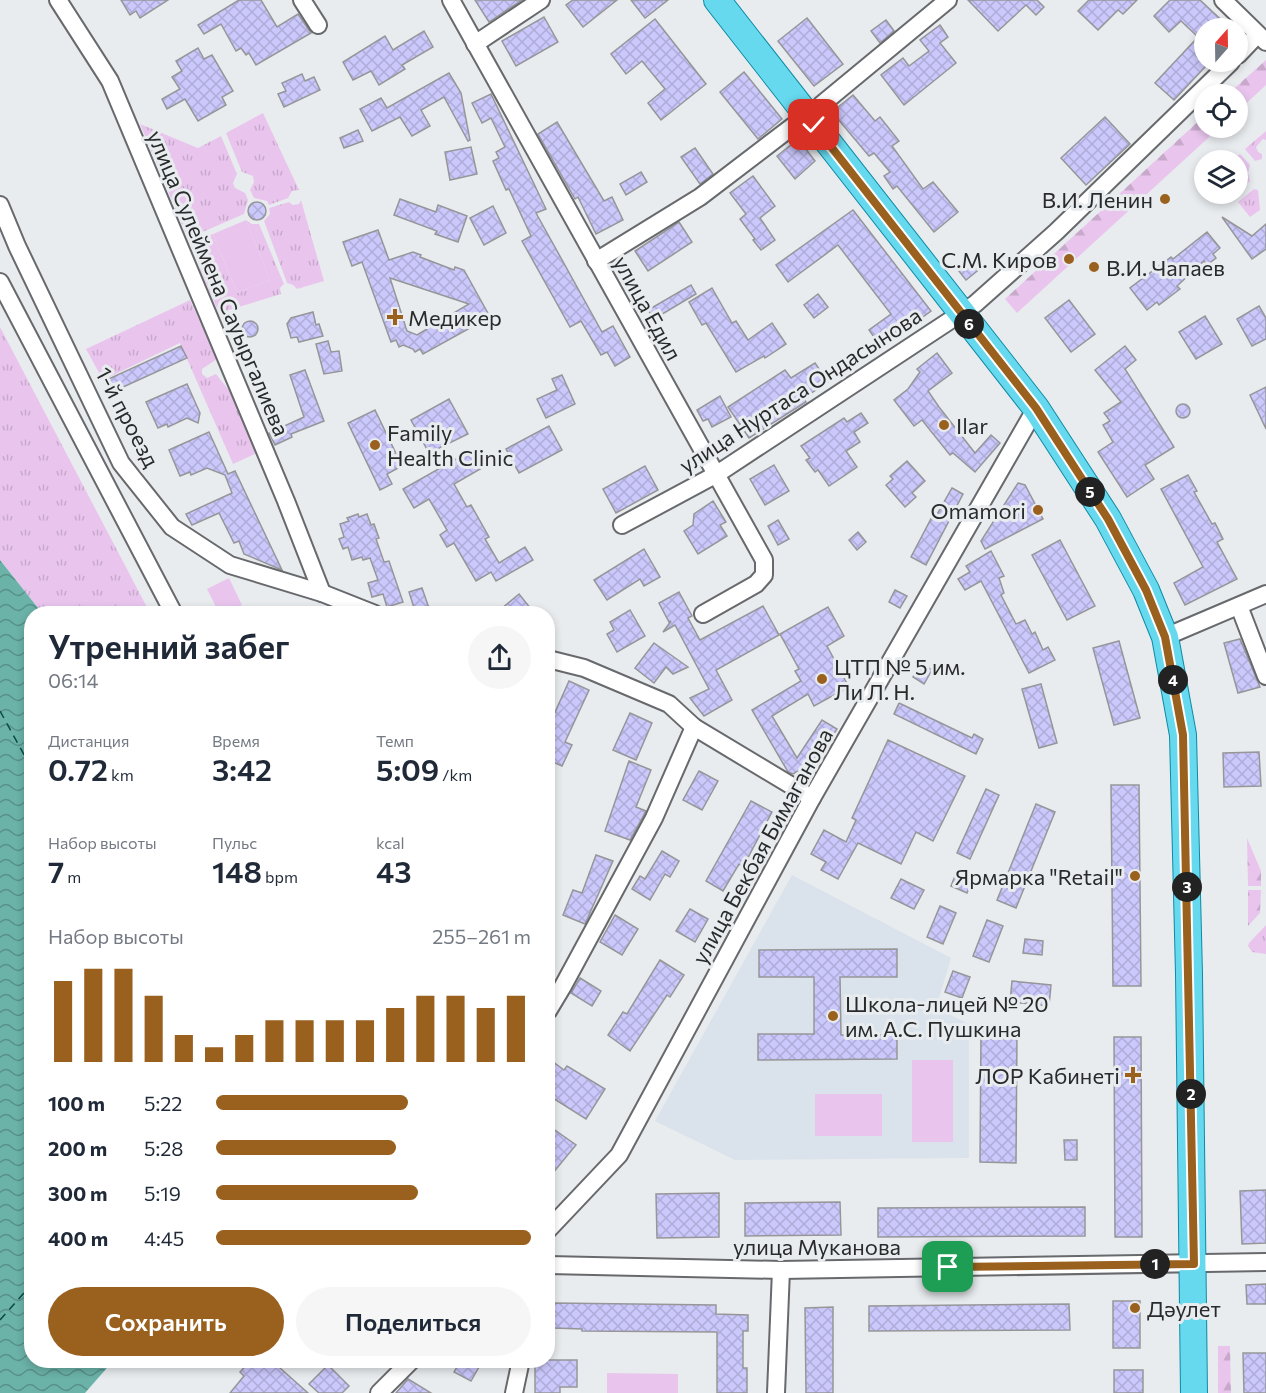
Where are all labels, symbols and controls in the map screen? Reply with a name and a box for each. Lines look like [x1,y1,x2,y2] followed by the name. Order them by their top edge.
[1194,18,1248,72] north arrow
[1194,18,1248,204] map controls
[1194,84,1248,138] button: locate
[788,99,839,150] pin
[797,108,830,141] icon: check
[142,126,296,440] street label: улица Сулеймена Сауыргалиева
[1194,150,1248,204] button: layers
[1042,186,1153,213] place label: В.И. Ленин
[1158,192,1172,206] marker: В.И. Ленин
[941,246,1057,273] place label: С.М. Киров
[608,251,688,365] street label: улица Едил
[1062,252,1076,266] marker: С.М. Киров
[1106,254,1225,281] place label: В.И. Чапаев
[1087,260,1101,274] marker: В.И. Чапаев
[674,301,926,479] street label: улица Нуртаса Ондасынова
[408,304,502,331] place label: Медикер
[386,308,404,326] marker: Медикер
[954,309,984,339] pin: 6
[964,314,974,333] text: 6
[90,362,166,472] street label: 1-й проезд
[956,412,988,439] place label: Ilar
[937,418,951,432] marker: Ilar
[387,419,513,471] place label: Family Health Clinic
[368,438,382,452] marker: Family Health Clinic
[1075,477,1105,507] pin: 5
[1085,482,1095,501] text: 5
[931,497,1026,524] place label: Omamori
[1031,503,1045,517] marker: Omamori
[48,625,290,666] text: Утренний забег
[468,626,531,689] button: share
[834,653,965,705] place label: ЦТП № 5 им. Ли Л. Н.
[1158,665,1188,695] pin: 4
[48,668,98,692] text: 06:14
[1168,670,1178,689] text: 4
[815,672,829,686] marker: ЦТП № 5 им. Ли Л. Н.
[686,723,838,969] street label: улица Бекбая Бимаганова
[48,731,129,750] text: Дистанция
[212,731,260,750] text: Время
[376,731,414,750] text: Темп
[48,750,108,787] text: 0.72
[212,750,272,787] text: 3:42
[376,750,439,787] text: 5:09
[108,765,134,784] text: km
[439,765,472,784] text: /km
[48,833,157,852] text: Набор высоты
[212,833,257,852] text: Пульс
[376,833,405,852] text: kcal
[48,852,64,889] text: 7
[212,852,262,889] text: 148
[376,852,412,889] text: 43
[955,863,1123,890] place label: Ярмарка "Retail"
[64,867,81,886] text: m
[262,867,298,886] text: bpm
[1128,869,1142,883] marker: Ярмарка "Retail"
[1172,872,1202,902] pin: 3
[1182,877,1192,896] text: 3
[48,924,184,948] text: Набор высоты
[432,924,531,948] text: 255–261 m
[845,990,1049,1042] place label: Школа-лицей № 20 им. А.С. Пушкина
[826,1009,840,1023] marker: Школа-лицей № 20 им. А.С. Пушкина
[975,1062,1120,1089] place label: ЛОР Кабинетi
[1124,1066,1142,1084] marker: ЛОР Кабинетi
[1176,1079,1206,1109] pin: 2
[1186,1084,1196,1103] text: 2
[48,1091,105,1115] text: 100 m
[144,1091,182,1115] text: 5:22
[48,1136,107,1160] text: 200 m
[144,1136,183,1160] text: 5:28
[48,1181,108,1205] text: 300 m
[144,1181,181,1205] text: 5:19
[48,1226,108,1250] text: 400 m
[144,1226,184,1250] text: 4:45
[733,1233,901,1260] street label: улица Муканова
[922,1241,973,1292] pin
[1140,1249,1170,1279] pin: 1
[931,1250,964,1283] icon: arrive
[1151,1254,1159,1273] text: 1
[48,1287,284,1356] button: Сохранить
[296,1287,531,1356] button: Поделиться
[1147,1295,1221,1322] place label: Дәулет
[1128,1301,1142,1315] marker: Дәулет

